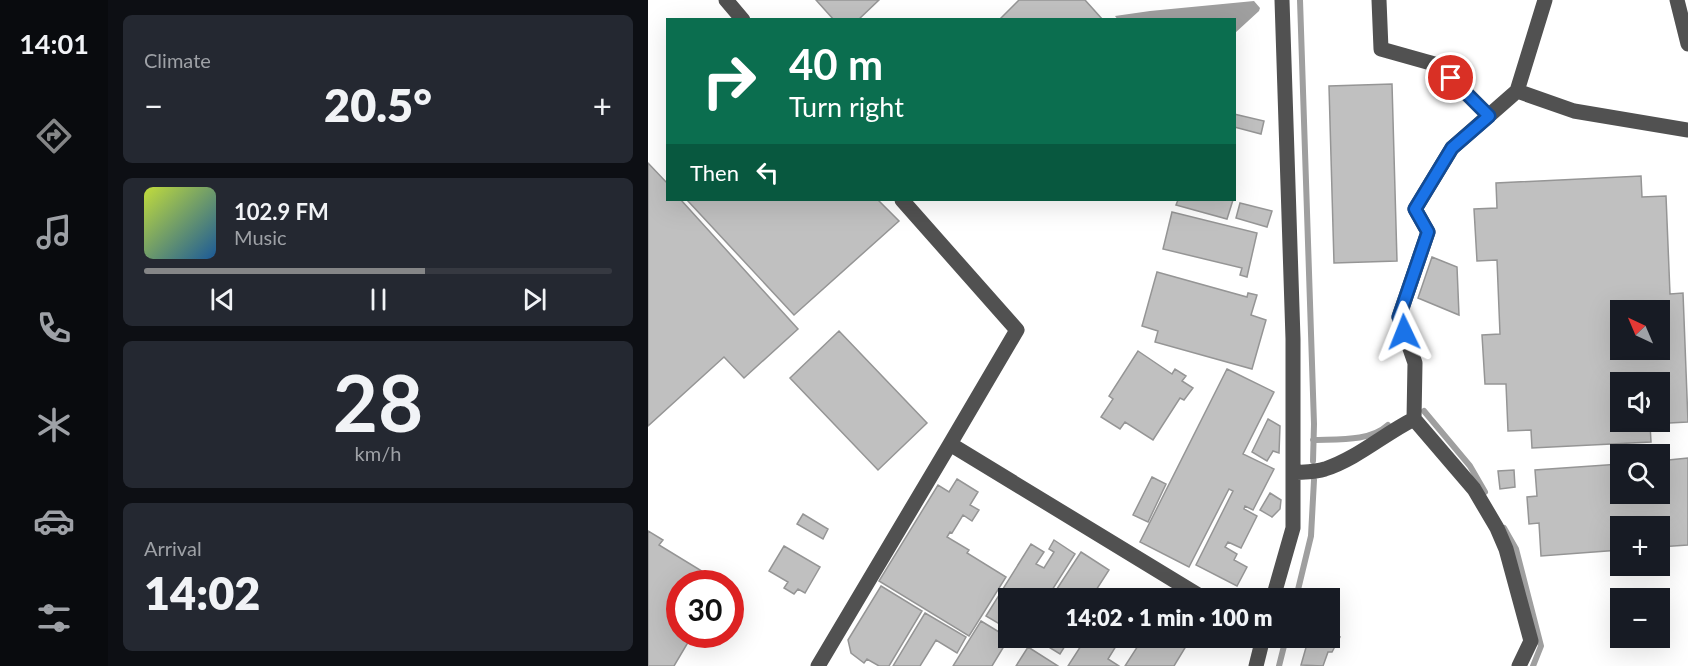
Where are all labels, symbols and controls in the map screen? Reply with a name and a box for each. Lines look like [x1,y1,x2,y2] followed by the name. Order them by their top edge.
[19,27,89,60] text: 14:01
[789,39,883,89] text: 40 m
[690,42,768,120] icon: right
[144,48,211,72] text: Climate
[1425,52,1476,103] pin
[1434,61,1467,94] icon: arrive
[324,78,432,132] text: 20.5°
[144,85,163,125] text: −
[593,85,612,125] text: +
[789,90,904,123] text: Turn right
[33,115,75,157] icon: directions
[751,156,784,189] icon: left
[690,159,739,186] text: Then
[234,198,329,225] text: 102.9 FM
[33,211,75,253] icon: music
[234,225,287,249] text: Music
[206,283,239,316] icon: previous
[362,283,395,316] icon: pause
[518,283,551,316] icon: next
[1372,300,1436,364] position arrow
[1610,300,1670,360] north arrow
[1610,300,1670,648] map controls
[33,307,75,349] icon: phone
[333,355,423,449] text: 28
[1610,372,1670,432] button: sound
[33,404,75,446] icon: climate
[355,441,401,465] text: km/h
[1610,444,1670,504] button: search
[33,500,75,542] icon: car
[1610,516,1670,576] button: +
[144,536,202,560] text: Arrival
[144,566,260,620] text: 14:02
[666,570,744,648] speed limit sign: 30
[1610,588,1670,648] button: −
[33,597,75,639] icon: filters
[1066,604,1272,631] text: 14:02 · 1 min · 100 m

